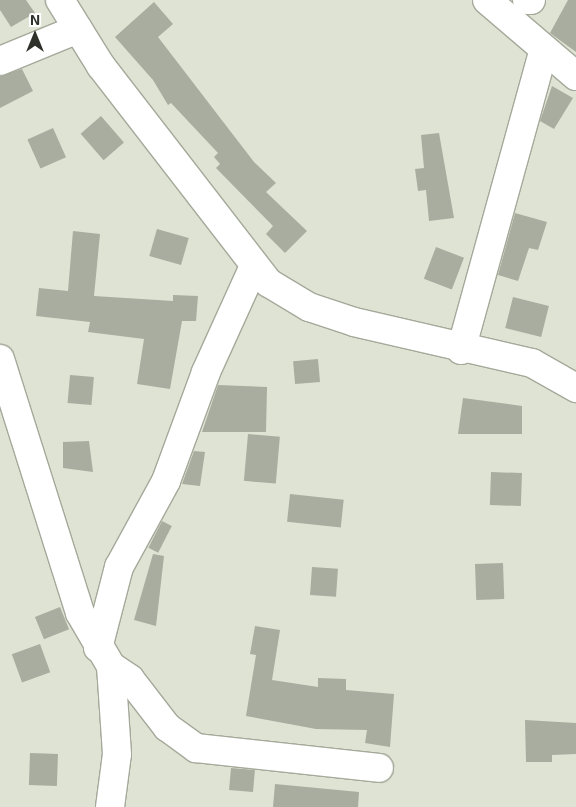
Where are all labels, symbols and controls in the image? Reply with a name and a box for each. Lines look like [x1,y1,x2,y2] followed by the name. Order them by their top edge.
[10,10,60,60] north arrow
[30,11,40,28] text: N

